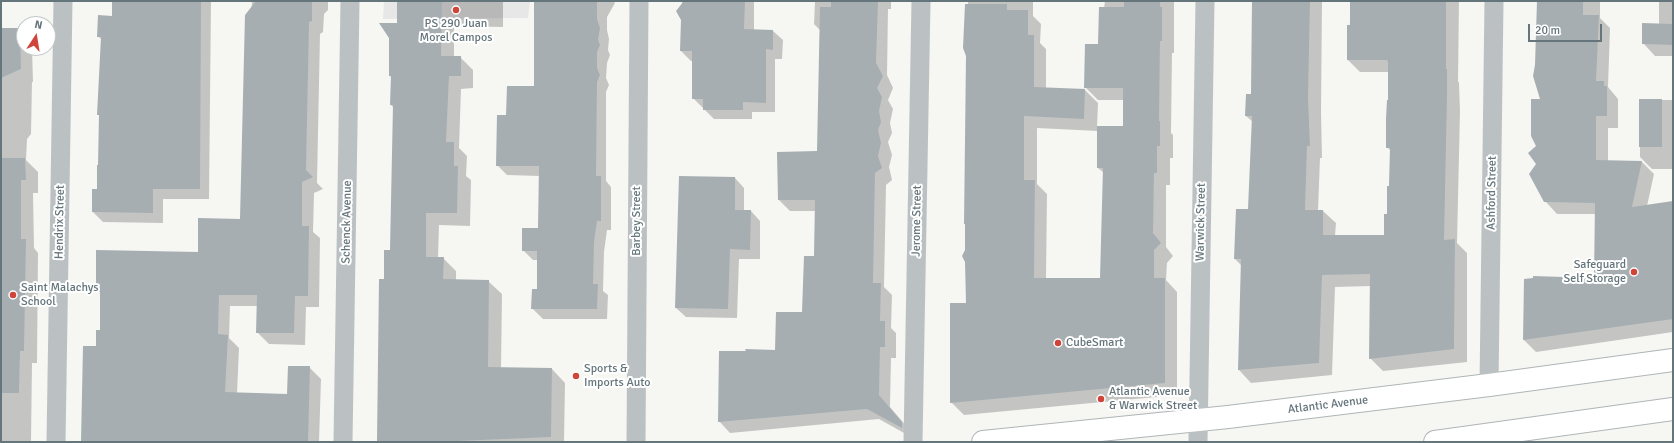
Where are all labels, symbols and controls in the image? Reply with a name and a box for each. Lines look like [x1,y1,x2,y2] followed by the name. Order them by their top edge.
[451,5,461,15] marker: PS 290 Juan Morel Campos
[16,16,56,56] north arrow
[1530,16,1604,42] scale bar
[420,17,492,45] place label: PS 290 Juan Morel Campos
[33,18,43,32] text: N
[1535,23,1560,38] text: 20 m
[1484,156,1500,230] street label: Ashford Street
[339,180,355,264] street label: Schenck Avenue
[1193,183,1209,261] street label: Warwick Street
[52,185,68,259] street label: Hendrix Street
[909,185,925,257] street label: Jerome Street
[630,186,644,256] street label: Barbey Street
[1564,258,1626,286] place label: Safeguard Self Storage
[1629,267,1639,277] marker: Safeguard Self Storage
[21,281,99,309] place label: Saint Malachys School
[8,290,18,300] marker: Saint Malachys School
[1066,336,1123,350] place label: CubeSmart
[1053,338,1063,348] marker: CubeSmart
[584,362,651,390] place label: Sports & Imports Auto
[571,371,581,381] marker: Sports & Imports Auto
[1109,385,1197,413] place label: Atlantic Avenue & Warwick Street
[1287,393,1369,417] street label: Atlantic Avenue
[1096,394,1106,404] marker: Atlantic Avenue & Warwick Street

